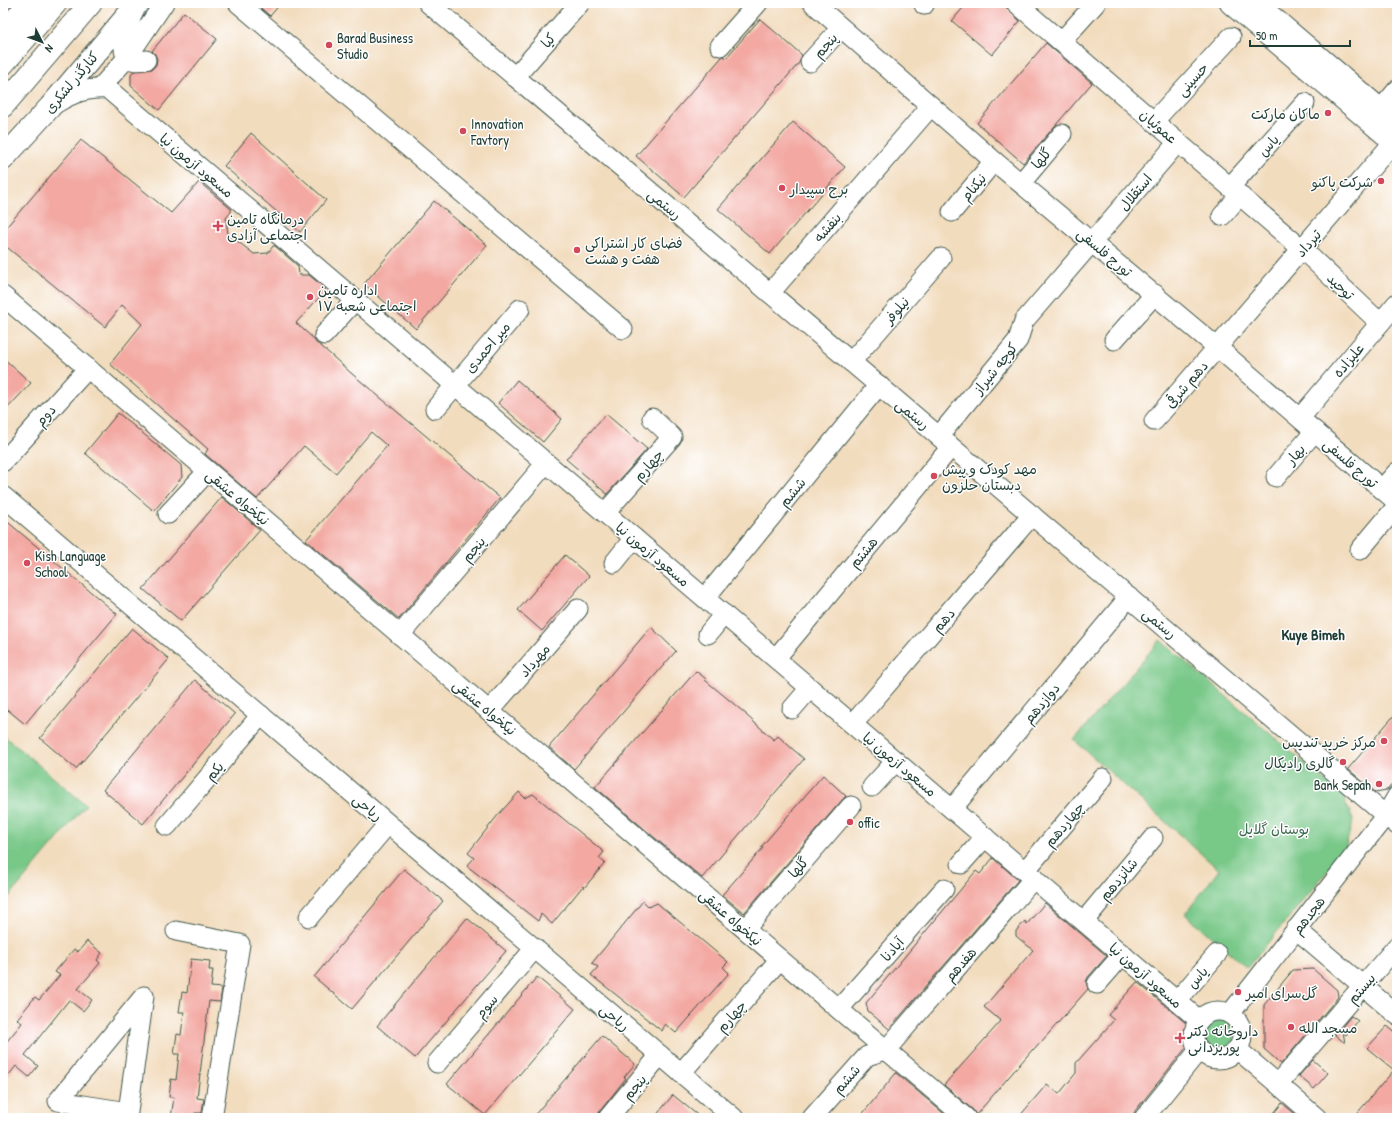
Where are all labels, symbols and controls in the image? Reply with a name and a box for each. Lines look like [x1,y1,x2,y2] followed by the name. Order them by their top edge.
[22,22,62,62] north arrow
[1250,22,1350,48] scale bar
[1256,27,1277,44] text: 50 m
[337,28,413,63] place label: Barad Business Studio
[536,28,560,52] street label: کیا
[809,28,843,63] street label: پنجم
[324,40,334,50] marker: Barad Business Studio
[42,42,57,56] text: N
[39,47,103,117] street label: کنارگذر لشکری
[1172,58,1212,100] street label: حسینی
[1136,104,1182,148] street label: عموئیان
[1251,104,1320,123] place label: ماکان مارکت
[1323,108,1333,118] marker: ماکان مارکت
[470,114,524,150] place label: Innovation Favtory
[458,126,468,136] marker: Innovation Favtory
[155,128,238,202] street label: مسعود آزمون نیا
[1253,130,1283,160] street label: یاس
[1027,143,1055,173] street label: گلها
[956,169,992,206] street label: نیکنام
[1114,169,1156,215] street label: استقلال
[1310,172,1373,192] place label: شرکت پاکنو
[1376,176,1386,186] marker: شرکت پاکنو
[789,179,848,199] place label: برج سپیدار
[777,183,787,193] marker: برج سپیدار
[644,184,686,224] street label: رستمی
[809,208,845,246] street label: بنفشه
[227,209,307,244] place label: درمانگاه تامین اجتماعی آزادی
[212,220,224,232] marker: درمانگاه تامین اجتماعی آزادی
[1073,223,1137,282] street label: تورج فلسفی
[1291,224,1326,261] street label: تیرداد
[585,233,683,268] place label: فضای کار اشتراکی هفت و هشت
[572,245,582,255] marker: فضای کار اشتراکی هفت و هشت
[1323,268,1359,304] street label: توحید
[318,280,416,315] place label: اداره تامین اجتماعی شعبه ۱۷
[305,292,315,302] marker: اداره تامین اجتماعی شعبه ۱۷
[878,292,914,329] street label: نیلوفر
[460,317,514,377] street label: میر احمدی
[968,338,1022,399] street label: کوچه شیراز
[1328,339,1368,381] street label: علیزاده
[1160,356,1213,413] street label: دهم شرقی
[892,394,934,434] street label: رستمی
[30,400,61,431] street label: دوم
[1319,434,1383,493] street label: تورج فلسفی
[1280,440,1309,469] street label: بهار
[629,445,669,486] street label: چهارم
[942,459,1037,494] place label: مهد کودک و پیش دبستان حلزون
[202,465,274,529] street label: نیکخواه عشقی
[929,471,939,481] marker: مهد کودک و پیش دبستان حلزون
[774,473,811,512] street label: ششم
[611,517,694,591] street label: مسعود آزمون نیا
[457,532,491,567] street label: پنجم
[844,532,883,573] street label: هشتم
[35,546,107,581] place label: Kish Language School
[22,558,32,568] marker: Kish Language School
[1139,603,1181,643] street label: رستمی
[927,604,960,638] street label: دهم
[1281,624,1345,646] district label: Kuye Bimeh
[514,639,554,681] street label: مهرداد
[449,675,521,739] street label: نیکخواه عشقی
[1018,679,1065,729] street label: دوازدهم
[858,727,941,801] street label: مسعود آزمون نیا
[1282,732,1376,751] place label: مرکز خرید تندیس
[1379,736,1389,746] marker: مرکز خرید تندیس
[1264,753,1335,772] place label: گالری رادیکال
[200,757,229,786] street label: یکم
[1338,757,1348,767] marker: گالری رادیکال
[1314,775,1371,795] place label: Bank Sepah
[1374,779,1384,789] marker: Bank Sepah
[349,789,387,825] street label: ریاحی
[1040,797,1090,852] street label: چهاردهم
[858,813,880,832] place label: offic
[845,817,855,827] marker: offic
[1239,819,1309,838] park label: بوستان گلایل
[784,852,812,882] street label: گلها
[1095,854,1143,906] street label: شانزدهم
[696,884,766,950] street label: نیکخواه عشقی
[1287,892,1330,939] street label: هجدهم
[876,932,909,966] street label: آپادنا
[1105,938,1187,1013] street label: مسعود آزمون نیا
[940,943,982,987] street label: هفدهم
[1182,962,1212,992] street label: یاس
[1342,969,1381,1009] street label: بیستم
[1245,983,1318,1002] place label: گل‌سرای امیر
[1233,987,1243,997] marker: گل‌سرای امیر
[470,990,504,1024] street label: سوم
[712,996,752,1037] street label: چهارم
[596,999,634,1035] street label: ریاحی
[1299,1018,1357,1037] place label: مسجد الله
[1187,1021,1258,1057] place label: داروخانه دکتر پوریزدانی
[1286,1022,1296,1032] marker: مسجد الله
[1175,1033,1185,1043] marker: داروخانه دکتر پوریزدانی
[828,1060,866,1099] street label: ششم
[618,1070,652,1105] street label: پنجم

